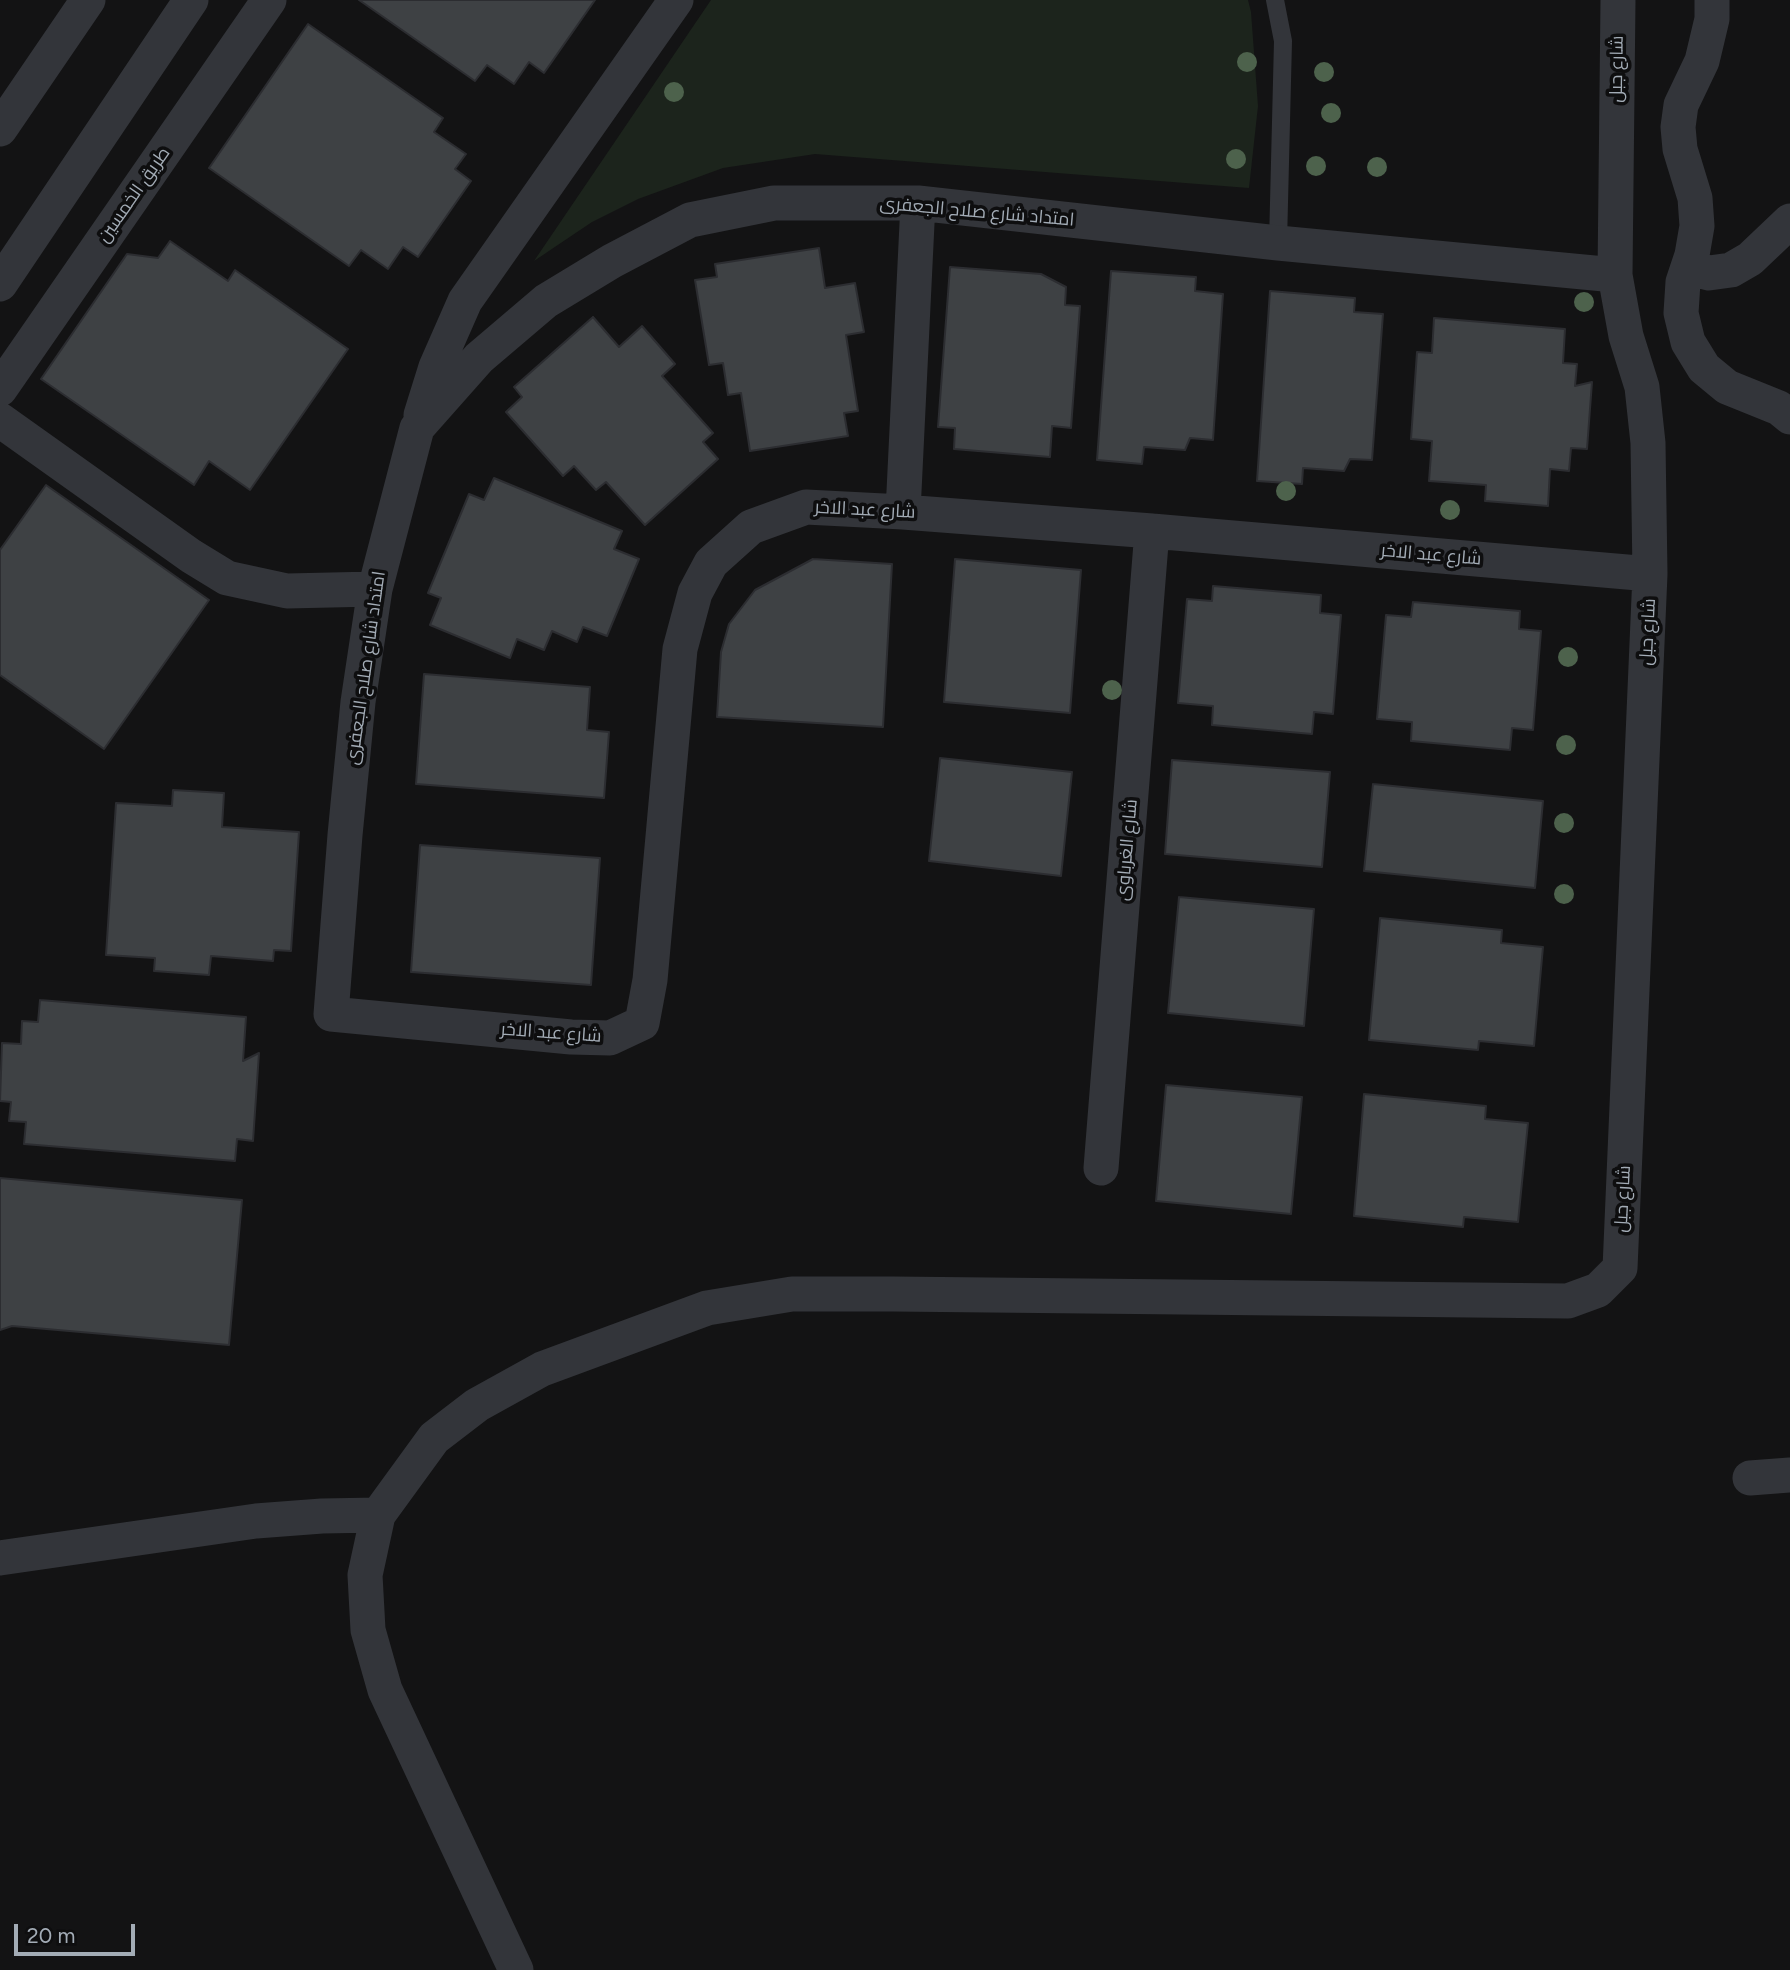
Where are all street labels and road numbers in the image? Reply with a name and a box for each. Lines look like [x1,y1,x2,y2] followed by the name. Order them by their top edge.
[1606,35,1628,103] street label: شارع جبل
[93,143,175,247] street label: طريق الخمسين
[879,193,1075,231] street label: امتداد شارع صلاح الجعفرى
[814,497,916,523] street label: شارع عبد الاخر
[1380,540,1482,570] street label: شارع عبد الاخر
[342,570,390,766] street label: امتداد شارع صلاح الجعفرى
[1635,598,1661,666] street label: شارع جبل
[1112,798,1142,902] street label: شارع الغرباوى
[500,1019,602,1047] street label: شارع عبد الاخر
[1610,1165,1636,1233] street label: شارع جبل

